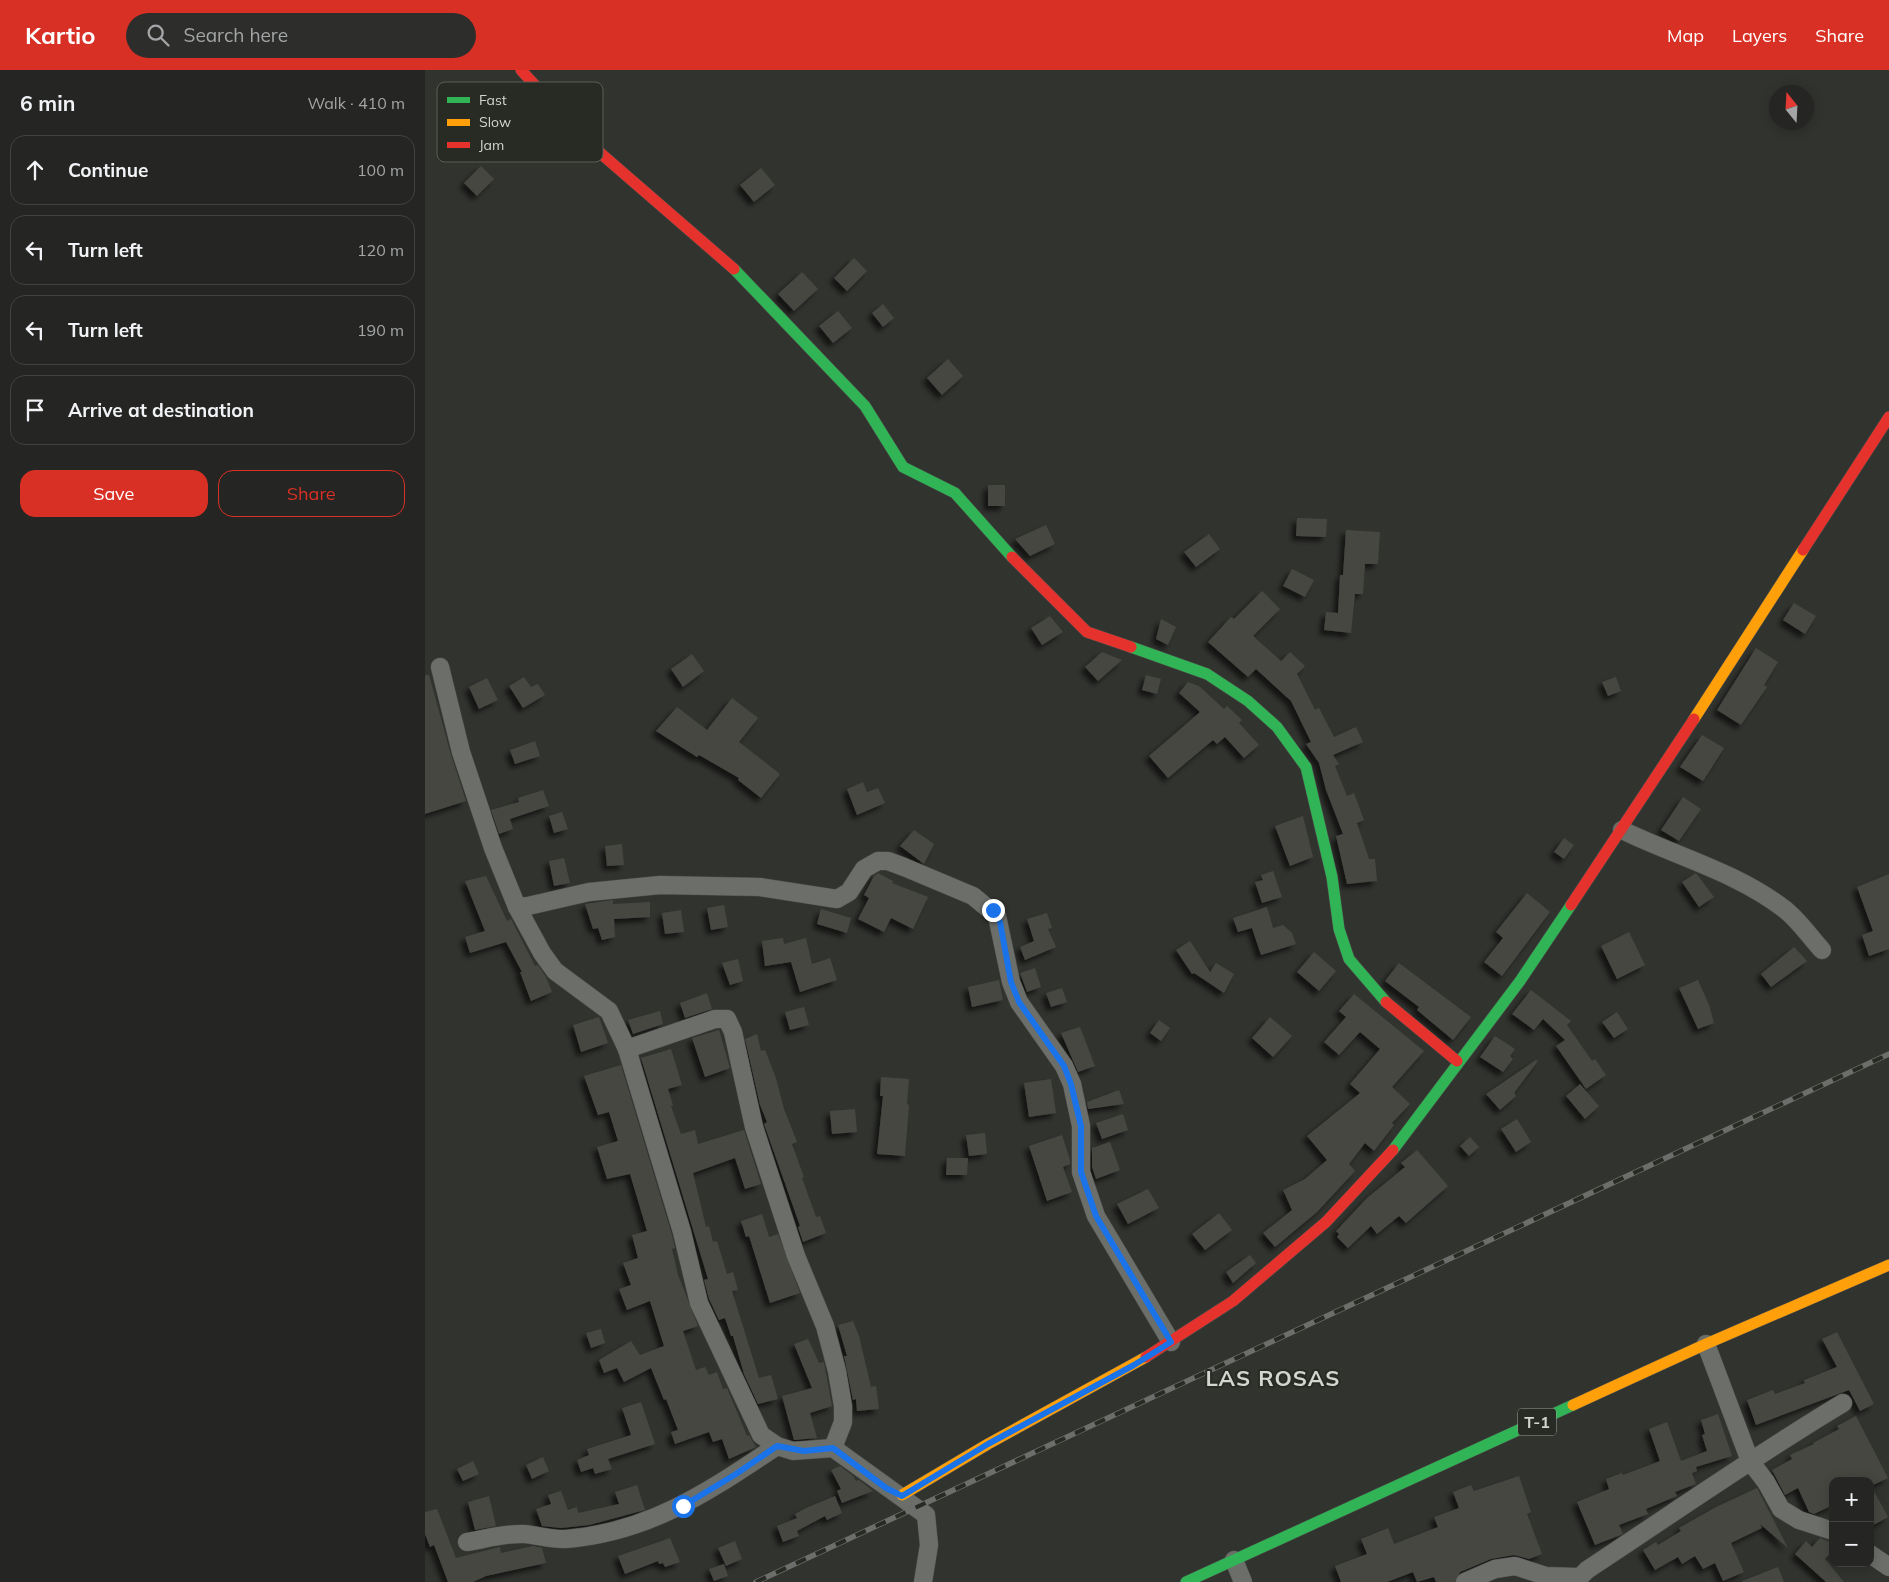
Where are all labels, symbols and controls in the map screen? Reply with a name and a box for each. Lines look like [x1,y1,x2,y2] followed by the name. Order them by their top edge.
[126,13,476,58] search box
[25,20,96,50] text: Kartio
[144,21,172,49] icon: search
[184,23,288,47] text: Search here
[1667,24,1704,47] text: Map
[1732,24,1787,47] text: Layers
[1815,24,1864,47] text: Share
[437,82,603,162] legend
[1769,85,1814,130] north arrow
[20,90,75,116] text: 6 min
[479,91,507,109] text: Fast
[307,93,405,113] text: Walk · 410 m
[479,113,511,131] text: Slow
[479,136,504,154] text: Jam
[21,156,49,184] icon: ahead
[68,158,148,182] text: Continue
[357,160,404,180] text: 100 m
[21,236,49,264] icon: left
[68,238,143,262] text: Turn left
[357,240,404,260] text: 120 m
[21,316,49,344] icon: left
[68,318,143,342] text: Turn left
[357,320,404,340] text: 190 m
[21,396,49,424] icon: arrive
[68,398,254,422] text: Arrive at destination
[20,470,208,517] button: Save
[218,470,405,517] button: Share
[982,899,1005,922] route end
[1206,1364,1340,1392] district label: LAS ROSAS
[1518,1408,1556,1435] road number: T-1
[1829,1477,1874,1567] map controls
[1829,1477,1874,1522] button: +
[672,1495,695,1518] route start
[1829,1522,1874,1567] button: −

